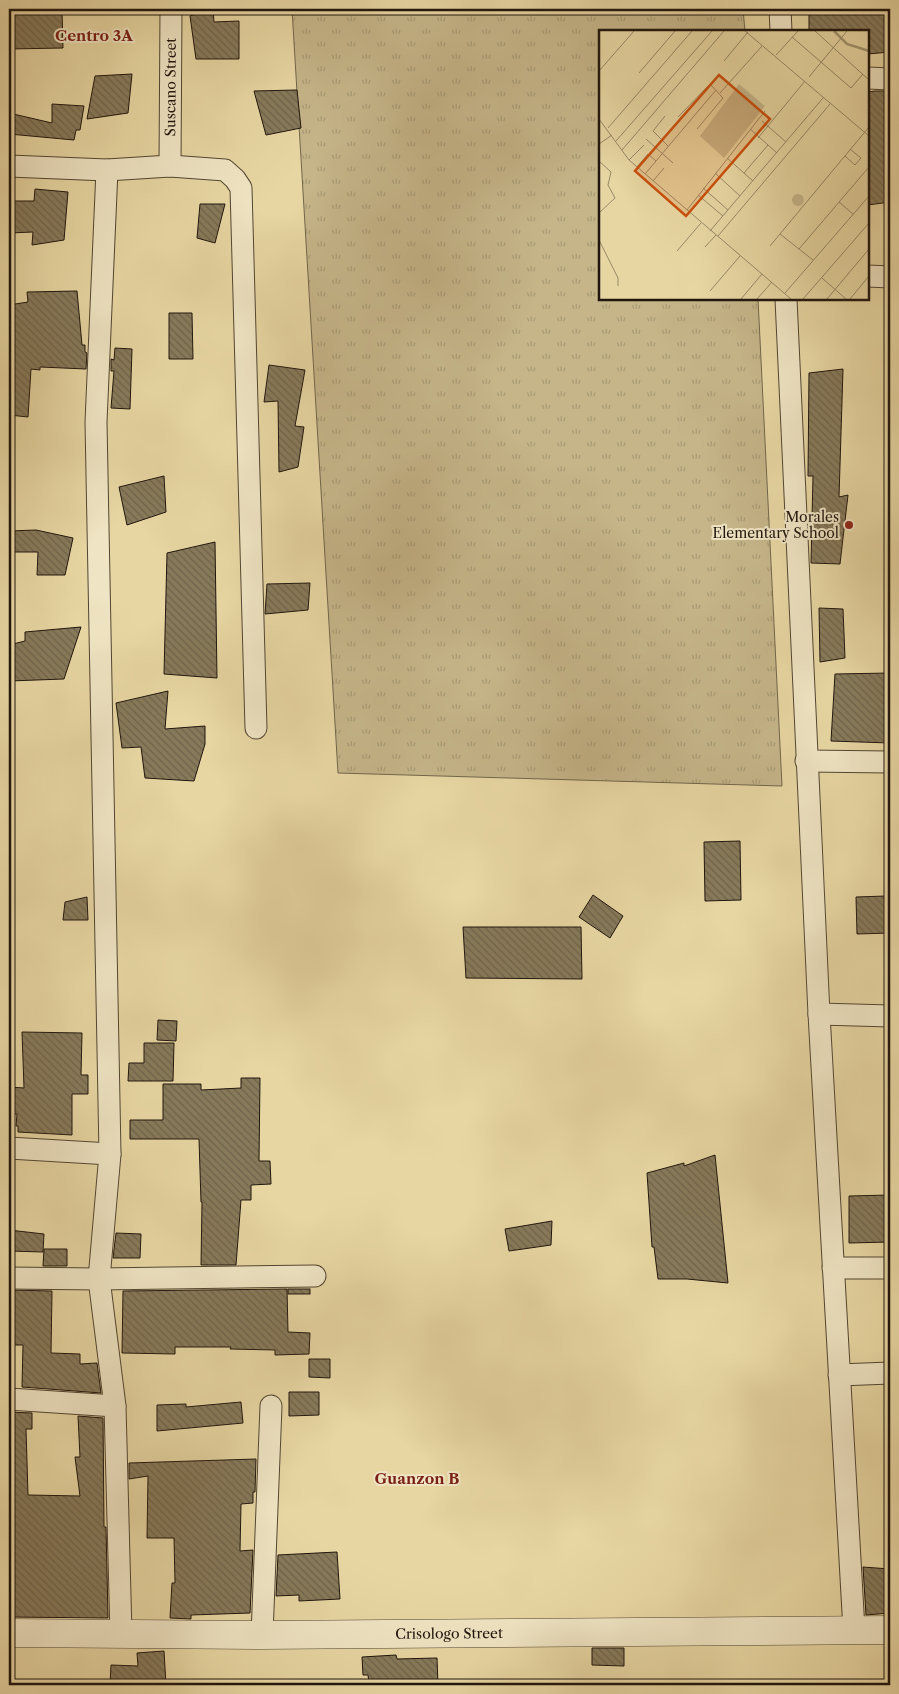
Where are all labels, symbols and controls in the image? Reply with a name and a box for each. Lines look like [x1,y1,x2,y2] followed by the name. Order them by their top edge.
[55,26,133,45] district label: Centro 3A
[599,30,869,300] inset map
[161,38,180,136] street label: Suscano Street
[713,508,839,542] place label: Morales Elementary School
[843,519,855,531] marker: Morales Elementary School
[375,1469,459,1488] district label: Guanzon B
[395,1624,503,1643] street label: Crisologo Street

